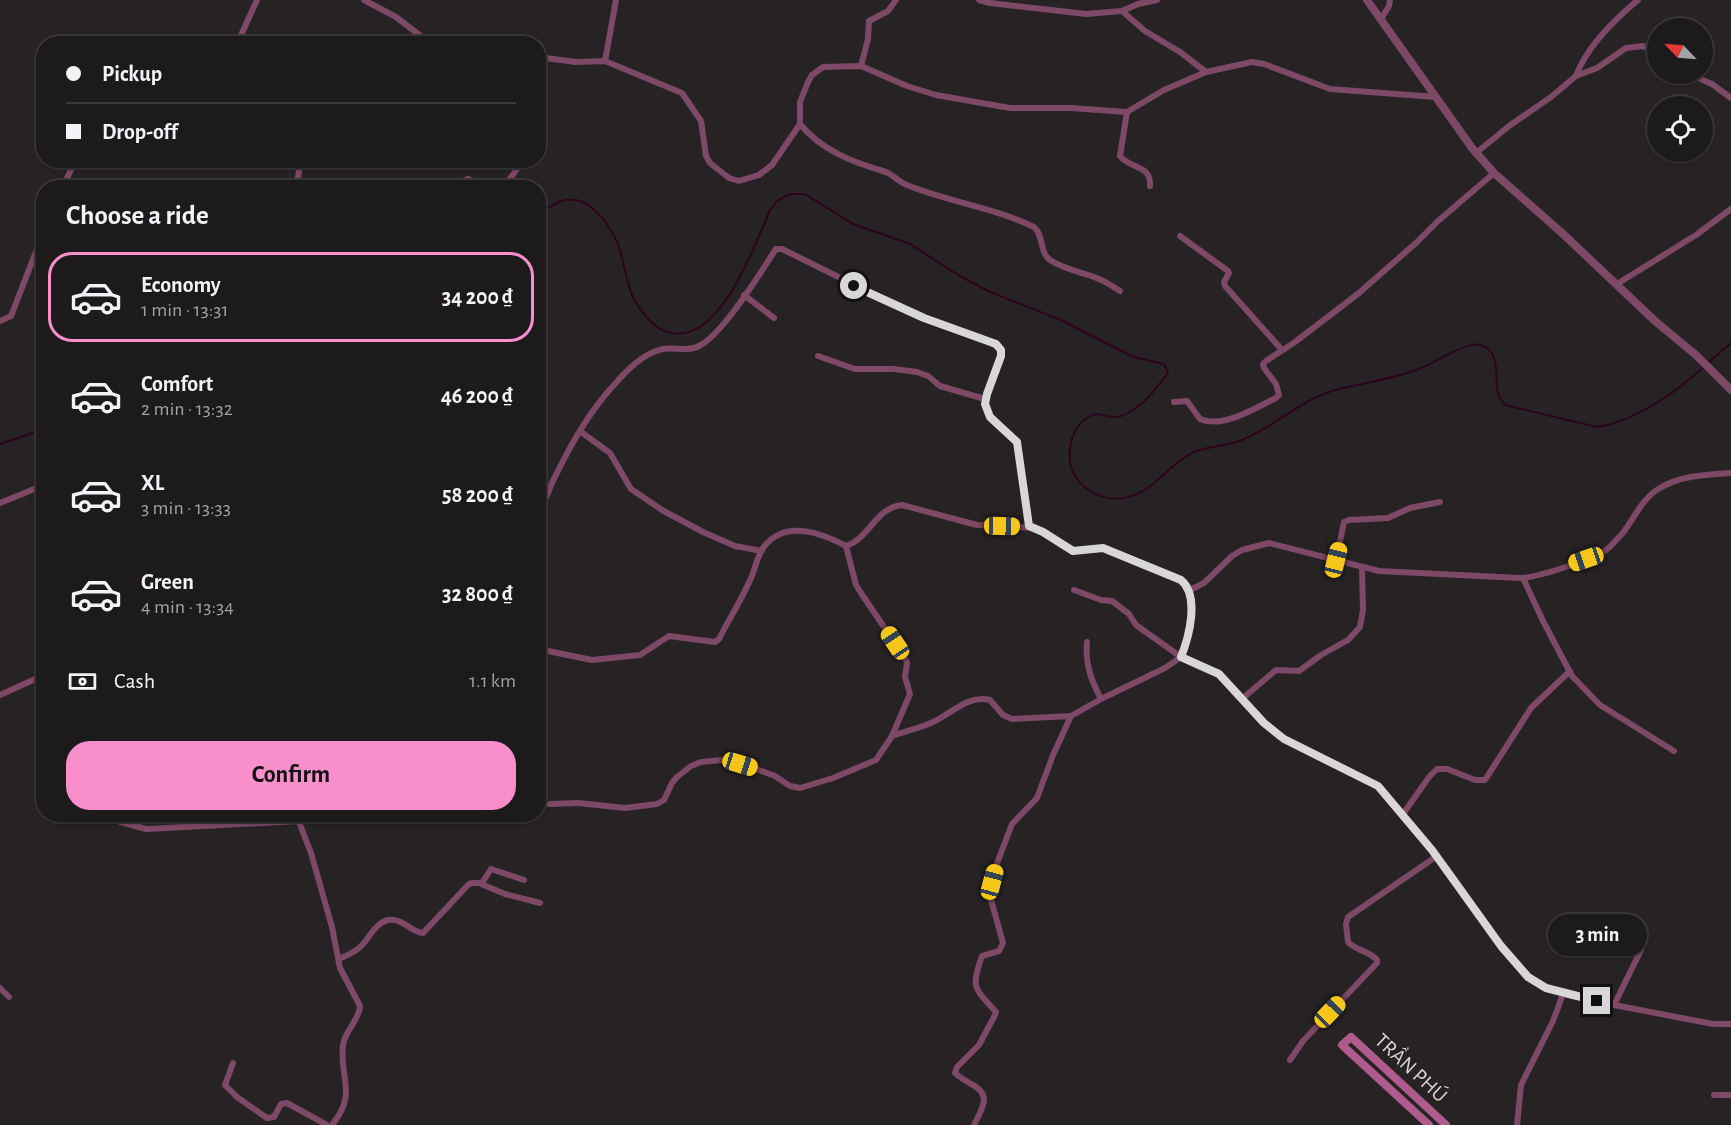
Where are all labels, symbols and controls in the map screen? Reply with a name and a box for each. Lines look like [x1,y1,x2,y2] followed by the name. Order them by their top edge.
[1647,18,1713,84] north arrow
[1647,18,1713,162] map controls
[102,63,162,85] text: Pickup
[1647,96,1713,162] button: locate
[102,121,178,143] text: Drop-off
[66,202,209,229] text: Choose a ride
[69,270,123,324] icon: car
[840,272,867,299] route start
[141,274,221,296] text: Economy
[442,286,513,308] text: 34 200 ₫
[141,300,228,320] text: 1 min · 13:31
[69,369,123,423] icon: car
[141,373,213,395] text: Comfort
[441,385,513,407] text: 46 200 ₫
[141,399,233,419] text: 2 min · 13:32
[69,468,123,522] icon: car
[141,472,164,494] text: XL
[442,484,513,506] text: 58 200 ₫
[141,498,231,518] text: 3 min · 13:33
[984,517,1020,535] car
[1323,540,1349,580] car
[1566,545,1606,573] car
[69,567,123,621] icon: car
[141,571,194,593] text: Green
[442,583,513,605] text: 32 800 ₫
[141,597,234,617] text: 4 min · 13:34
[877,623,913,663] car
[66,665,99,698] icon: cash
[114,670,155,692] text: Cash
[469,671,516,691] text: 1.1 km
[66,741,516,810] button: Confirm
[720,750,760,778] car
[979,862,1005,902] car
[1548,914,1646,956] callout: 3 min
[1576,925,1619,945] text: 3 min
[1583,987,1610,1014] route end
[1311,993,1349,1031] car
[1371,1027,1454,1106] street label: TRẦN PHÚ

